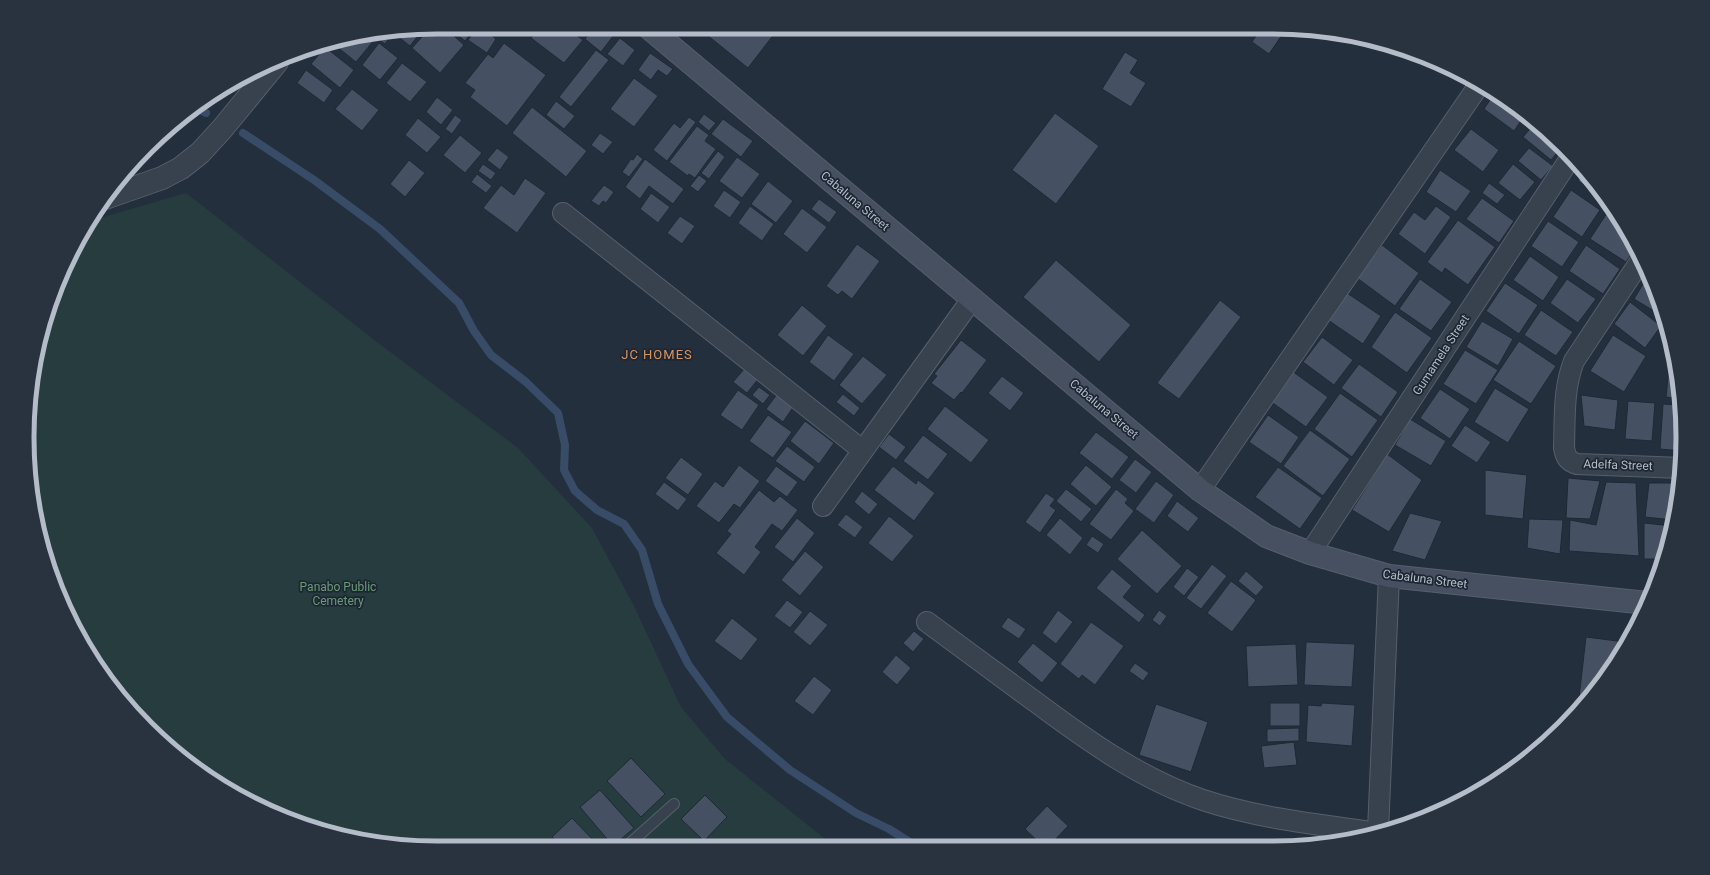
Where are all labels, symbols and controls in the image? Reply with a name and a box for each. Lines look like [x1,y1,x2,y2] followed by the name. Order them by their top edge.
[818,168,892,234] street label: Cabaluna Street
[1410,312,1472,398] street label: Gumamela Street
[621,347,693,362] district label: JC HOMES
[1067,376,1141,442] street label: Cabaluna Street
[1583,457,1653,473] street label: Adelfa Street
[1382,567,1468,591] street label: Cabaluna Street
[300,580,376,608] park label: Panabo Public Cemetery

